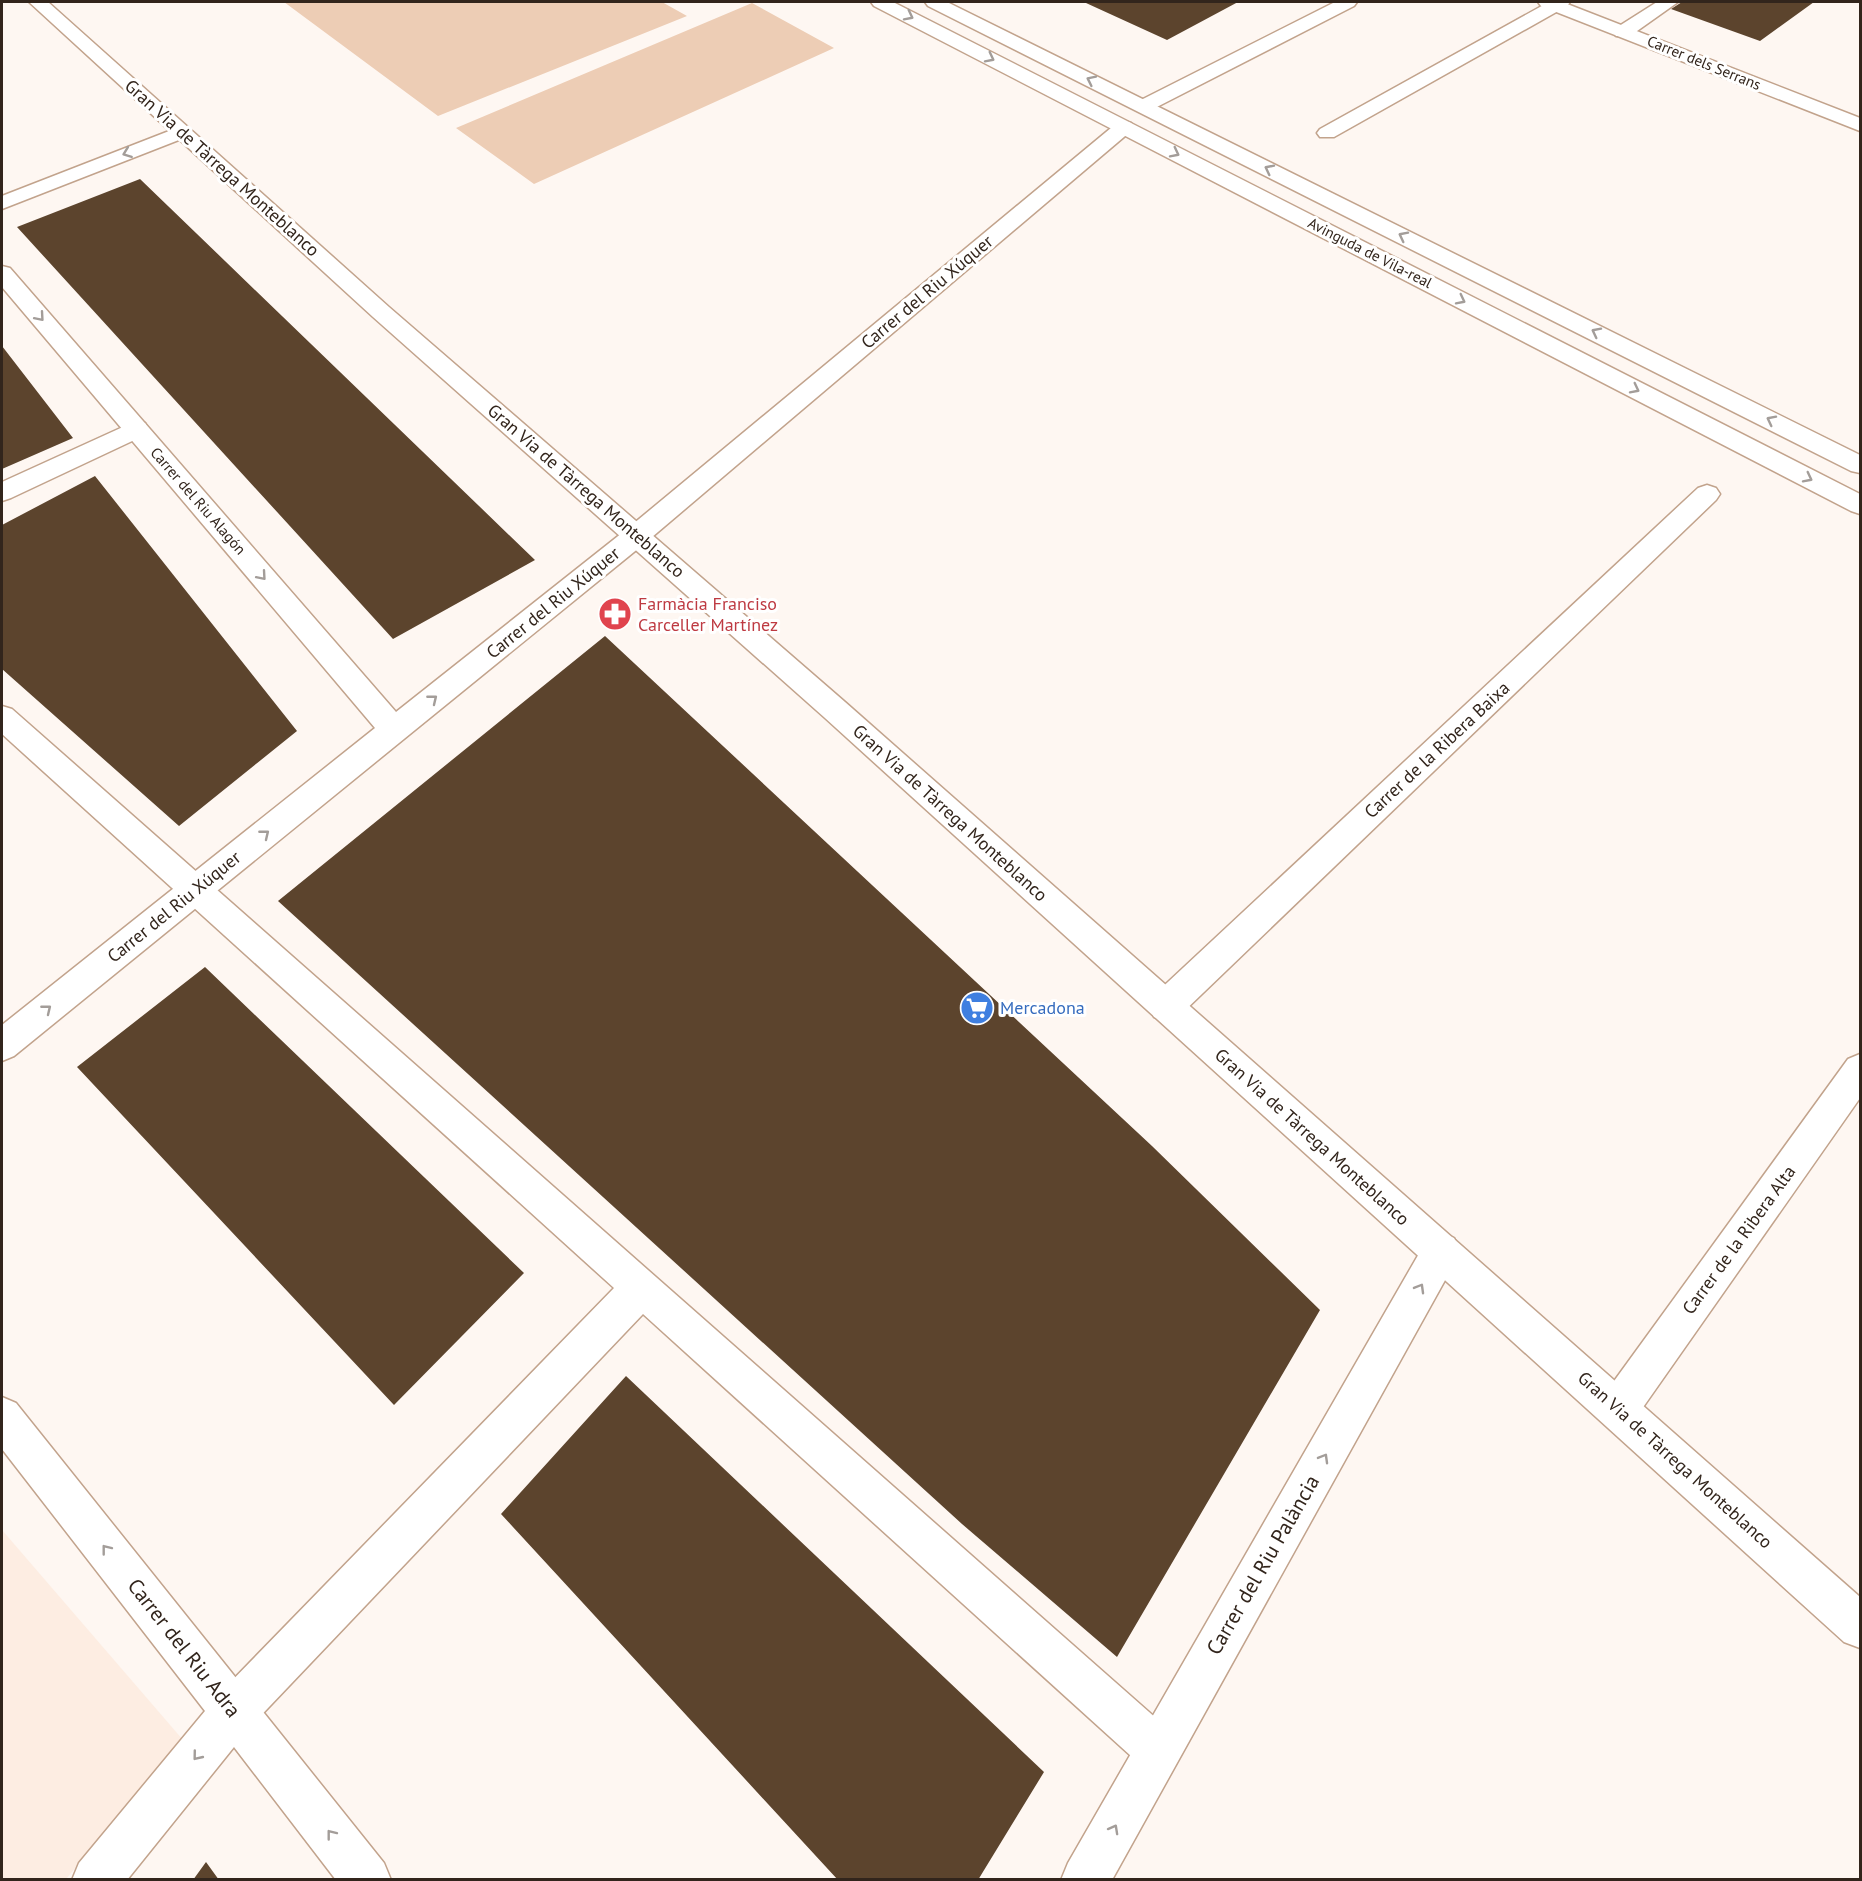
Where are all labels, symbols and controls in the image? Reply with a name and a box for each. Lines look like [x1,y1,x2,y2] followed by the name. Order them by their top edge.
[902,9,913,20] one-way arrow
[1645,31,1764,94] street label: Carrer dels Serrans
[983,51,994,62] one-way arrow
[120,74,324,261] street label: Gran Via de Tàrrega Monteblanco
[1087,76,1098,87] one-way arrow
[123,146,134,158] one-way arrow
[1169,146,1180,158] one-way arrow
[1265,165,1275,176] one-way arrow
[1305,213,1436,292] street label: Avinguda de Vila-real
[856,230,997,353] street label: Carrer del Riu Xúquer
[1399,232,1409,243] one-way arrow
[1455,293,1465,304] one-way arrow
[33,310,44,321] one-way arrow
[1592,328,1603,340] one-way arrow
[1628,382,1639,393] one-way arrow
[483,399,690,583] street label: Gran Via de Tàrrega Monteblanco
[1766,415,1777,427] one-way arrow
[147,443,250,558] street label: Carrer del Riu Alagón
[1802,471,1812,482] one-way arrow
[481,542,624,663] street label: Carrer del Riu Xúquer
[255,569,266,580] one-way arrow
[638,592,778,636] place label: Farmàcia Franciso Carceller Martínez
[597,596,633,632] pharmacy icon: Farmàcia Franciso Carceller Martínez
[1359,676,1514,823] street label: Carrer de la Ribera Baixa
[426,695,437,706] one-way arrow
[848,719,1052,906] street label: Gran Via de Tàrrega Monteblanco
[258,830,269,841] one-way arrow
[102,846,245,967] street label: Carrer del Riu Xúquer
[959,990,995,1026] supermarket icon: Mercadona
[1000,996,1085,1019] place label: Mercadona
[40,1005,51,1016] one-way arrow
[1210,1043,1414,1230] street label: Gran Via de Tàrrega Monteblanco
[1677,1161,1800,1319] street label: Carrer de la Ribera Alta
[1413,1284,1424,1295] one-way arrow
[1573,1366,1777,1553] street label: Gran Via de Tàrrega Monteblanco
[1317,1454,1328,1464] one-way arrow
[1200,1470,1325,1660] street label: Carrer del Riu Palància
[102,1544,113,1555] one-way arrow
[122,1573,247,1723] street label: Carrer del Riu Adra
[193,1749,204,1760] one-way arrow
[1107,1824,1118,1835] one-way arrow
[327,1829,338,1840] one-way arrow

